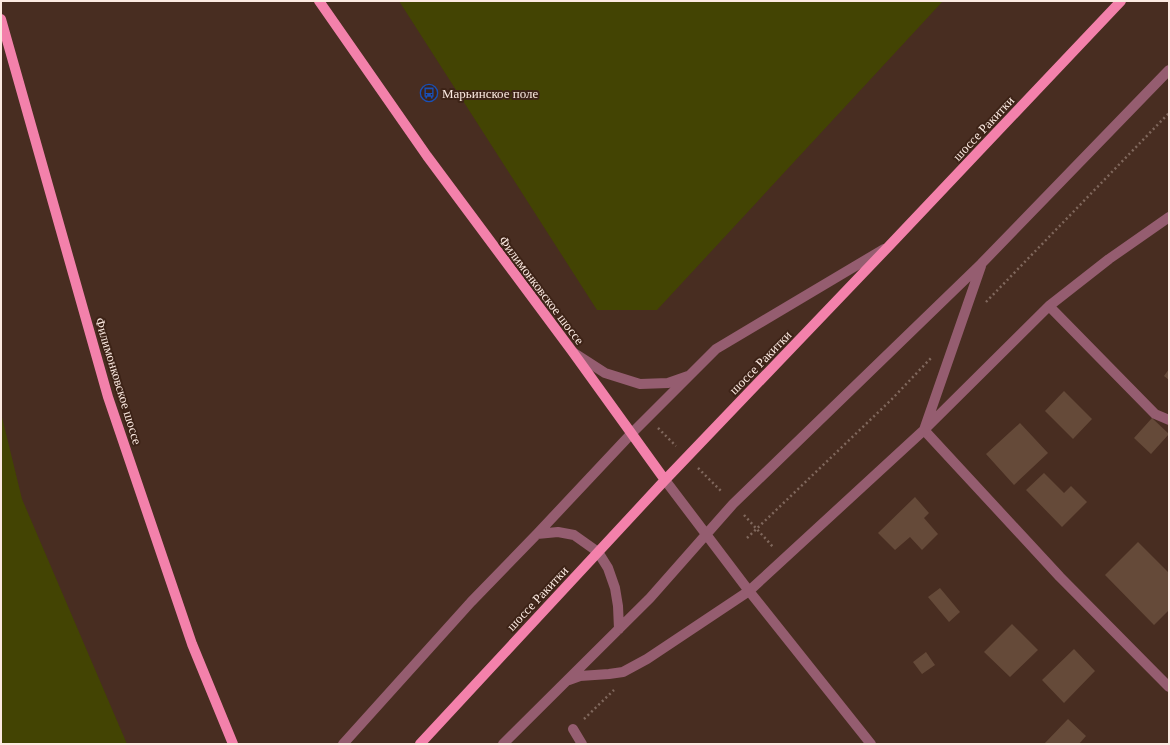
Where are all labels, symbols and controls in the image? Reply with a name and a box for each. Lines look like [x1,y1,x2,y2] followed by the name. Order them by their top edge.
[419,83,439,103] bus stop icon: Марьинское поле
[442,86,539,101] place label: Марьинское поле
[950,93,1017,164] street label: шоссе Ракитки
[496,233,587,348] street label: Филимонковское шоссе
[92,316,145,447] street label: Филимонковское шоссе
[726,327,795,397] street label: шоссе Ракитки
[504,563,571,634] street label: шоссе Ракитки

